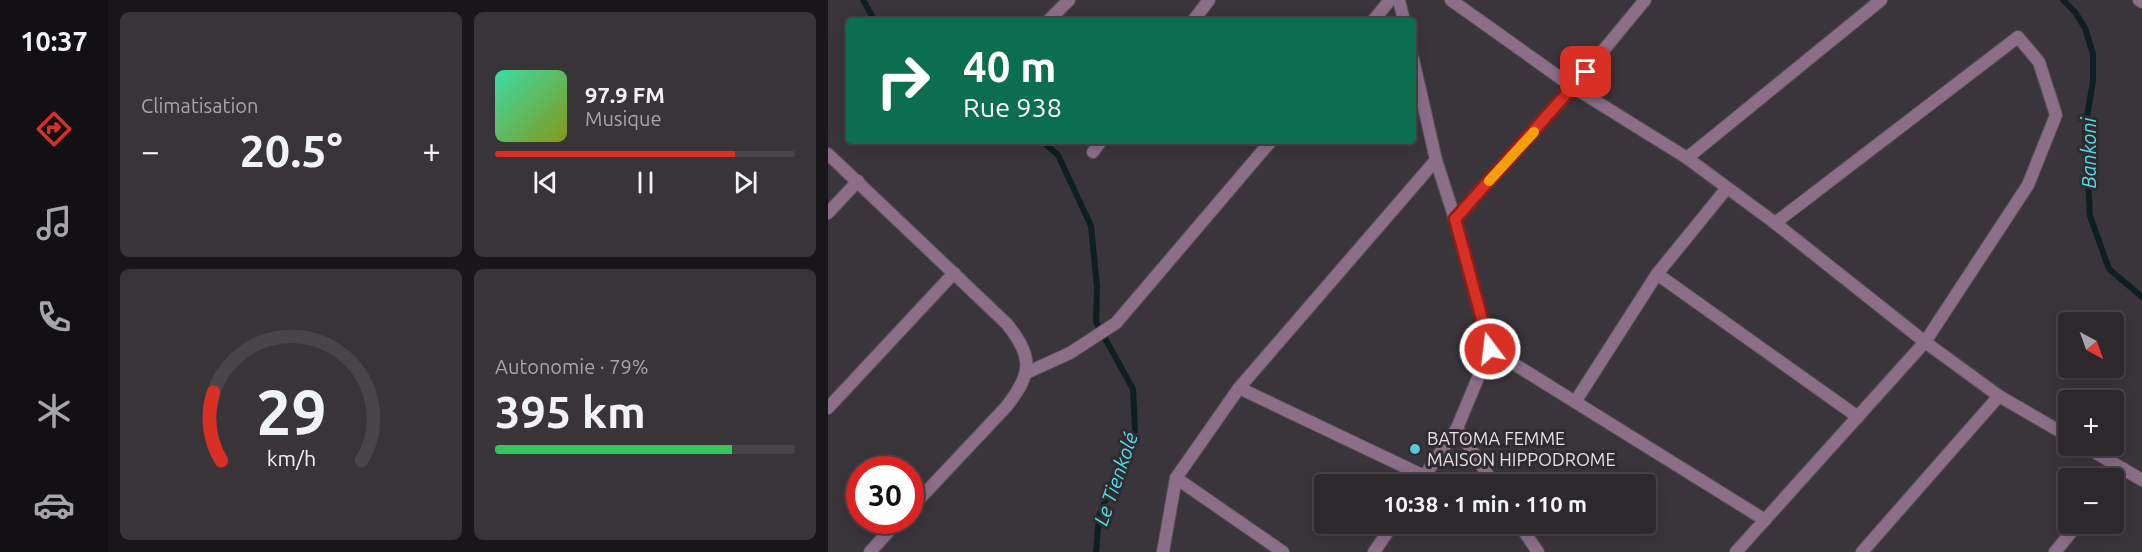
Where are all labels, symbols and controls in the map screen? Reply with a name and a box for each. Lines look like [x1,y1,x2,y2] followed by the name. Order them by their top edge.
[20,26,88,56] text: 10:37
[864,42,942,120] icon: right
[963,43,1057,90] text: 40 m
[1560,46,1611,97] pin
[1569,55,1602,88] icon: arrive
[585,82,665,107] text: 97.9 FM
[963,92,1062,122] text: Rue 938
[141,94,258,117] text: Climatisation
[585,107,662,130] text: Musique
[33,108,75,150] icon: directions
[2077,116,2100,189] water label: Bankoni
[239,125,343,176] text: 20.5°
[141,132,160,169] text: −
[422,132,441,169] text: +
[529,166,562,199] icon: previous
[629,166,662,199] icon: pause
[729,166,762,199] icon: next
[33,202,75,244] icon: music
[33,296,75,338] icon: phone
[2058,312,2124,378] north arrow
[2058,312,2124,534] map controls
[1458,317,1522,381] position arrow
[495,355,649,378] text: Autonomie · 79%
[256,377,326,447] text: 29
[495,386,646,437] text: 395 km
[33,390,75,432] icon: climate
[2058,390,2124,456] button: +
[1427,428,1616,469] place label: BATOMA FEMME MAISON HIPPODROME
[1089,429,1142,528] water label: Le Tienkolé
[1408,442,1422,456] marker: BATOMA FEMME MAISON HIPPODROME
[266,447,316,471] text: km/h
[846,456,924,534] speed limit sign: 30
[2058,468,2124,534] button: −
[33,484,75,526] icon: car
[1383,491,1587,516] text: 10:38 · 1 min · 110 m

